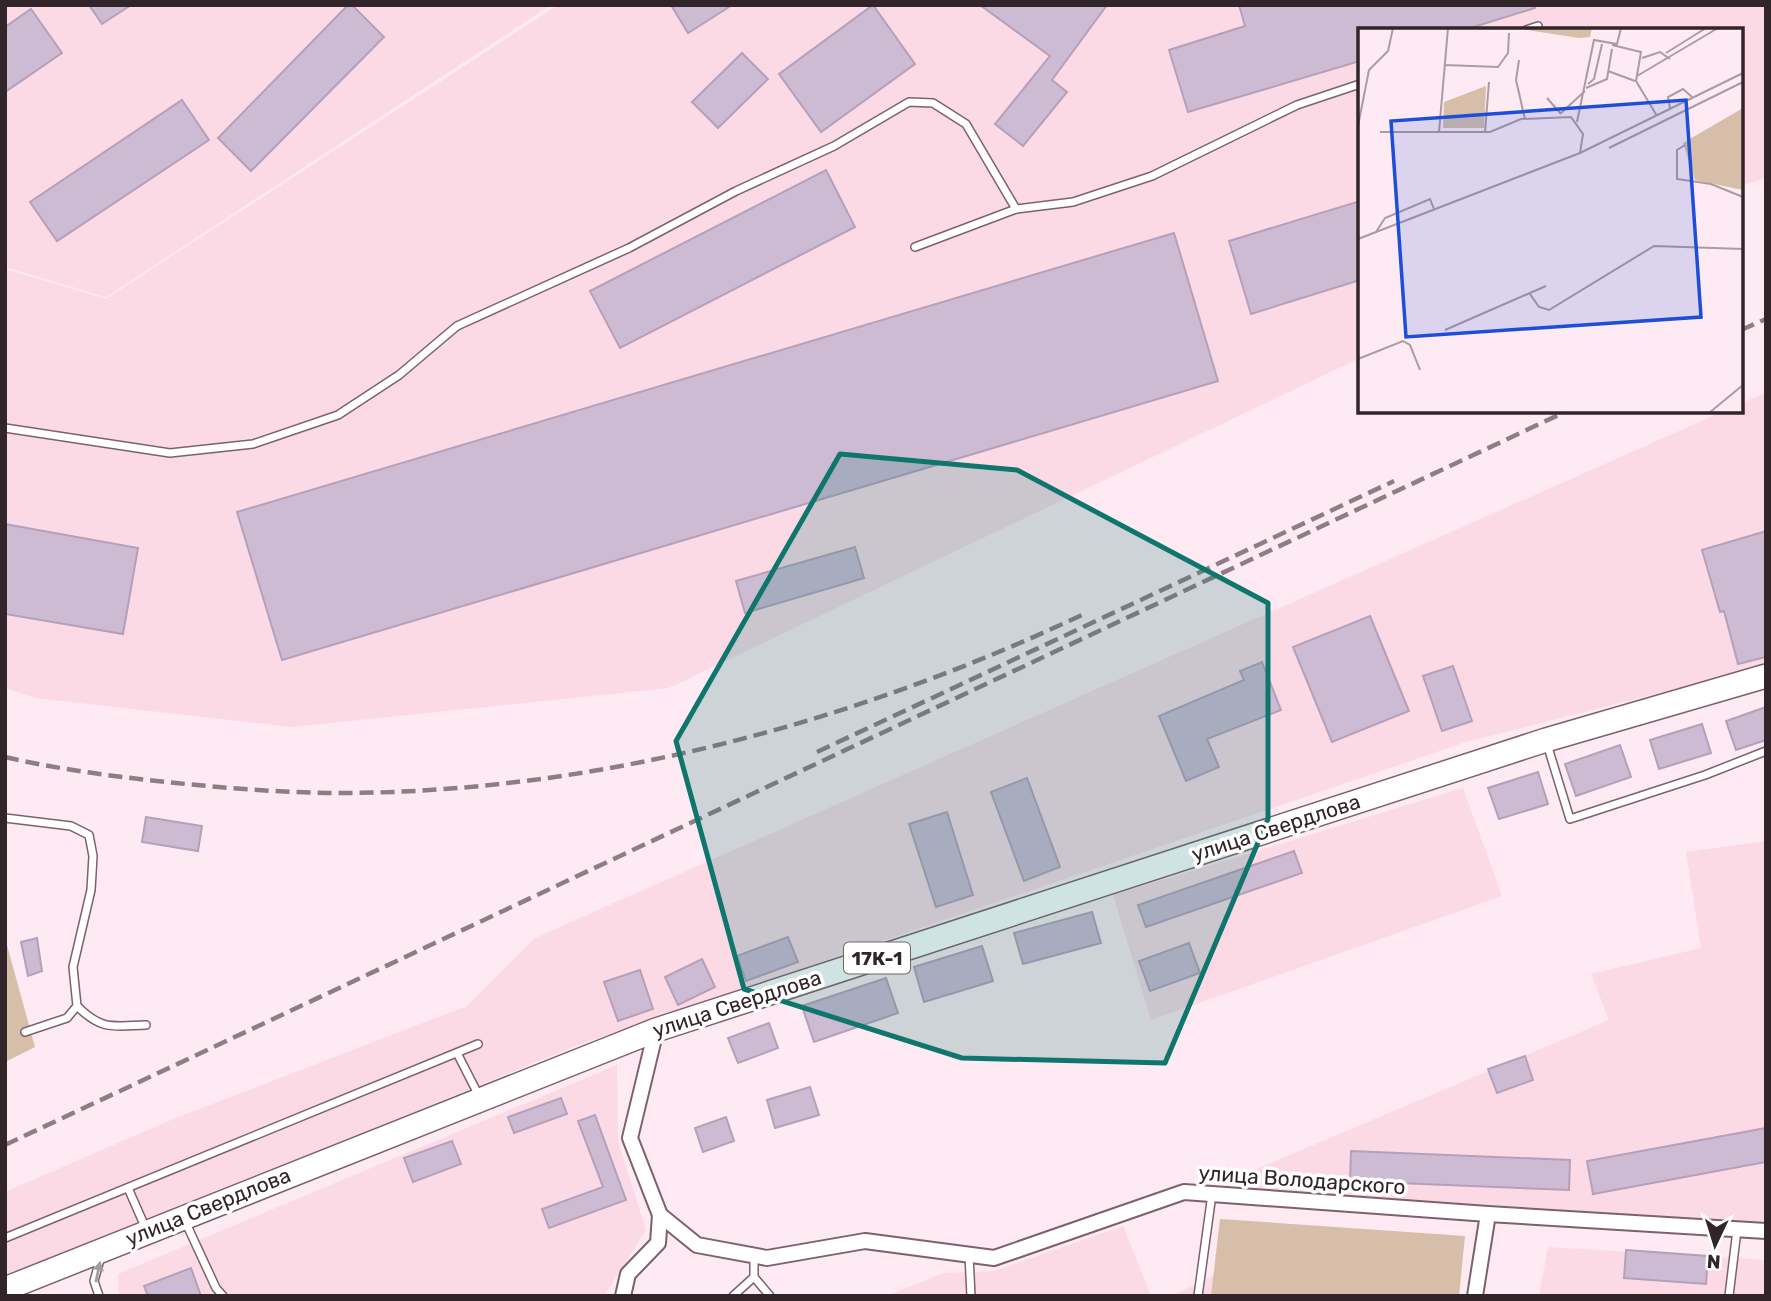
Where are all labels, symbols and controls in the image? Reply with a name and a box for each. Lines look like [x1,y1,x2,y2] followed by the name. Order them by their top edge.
[1358,28,1743,413] inset map
[1188,788,1363,867] street label: улица Свердлова
[844,942,910,974] road number: 17К-1
[649,964,824,1043] street label: улица Свердлова
[1198,1160,1406,1199] street label: улица Володарского
[122,1162,294,1251] street label: улица Свердлова
[1680,1210,1750,1280] north arrow
[1706,1250,1721,1273] text: N
[92,1261,103,1283] one-way arrow

